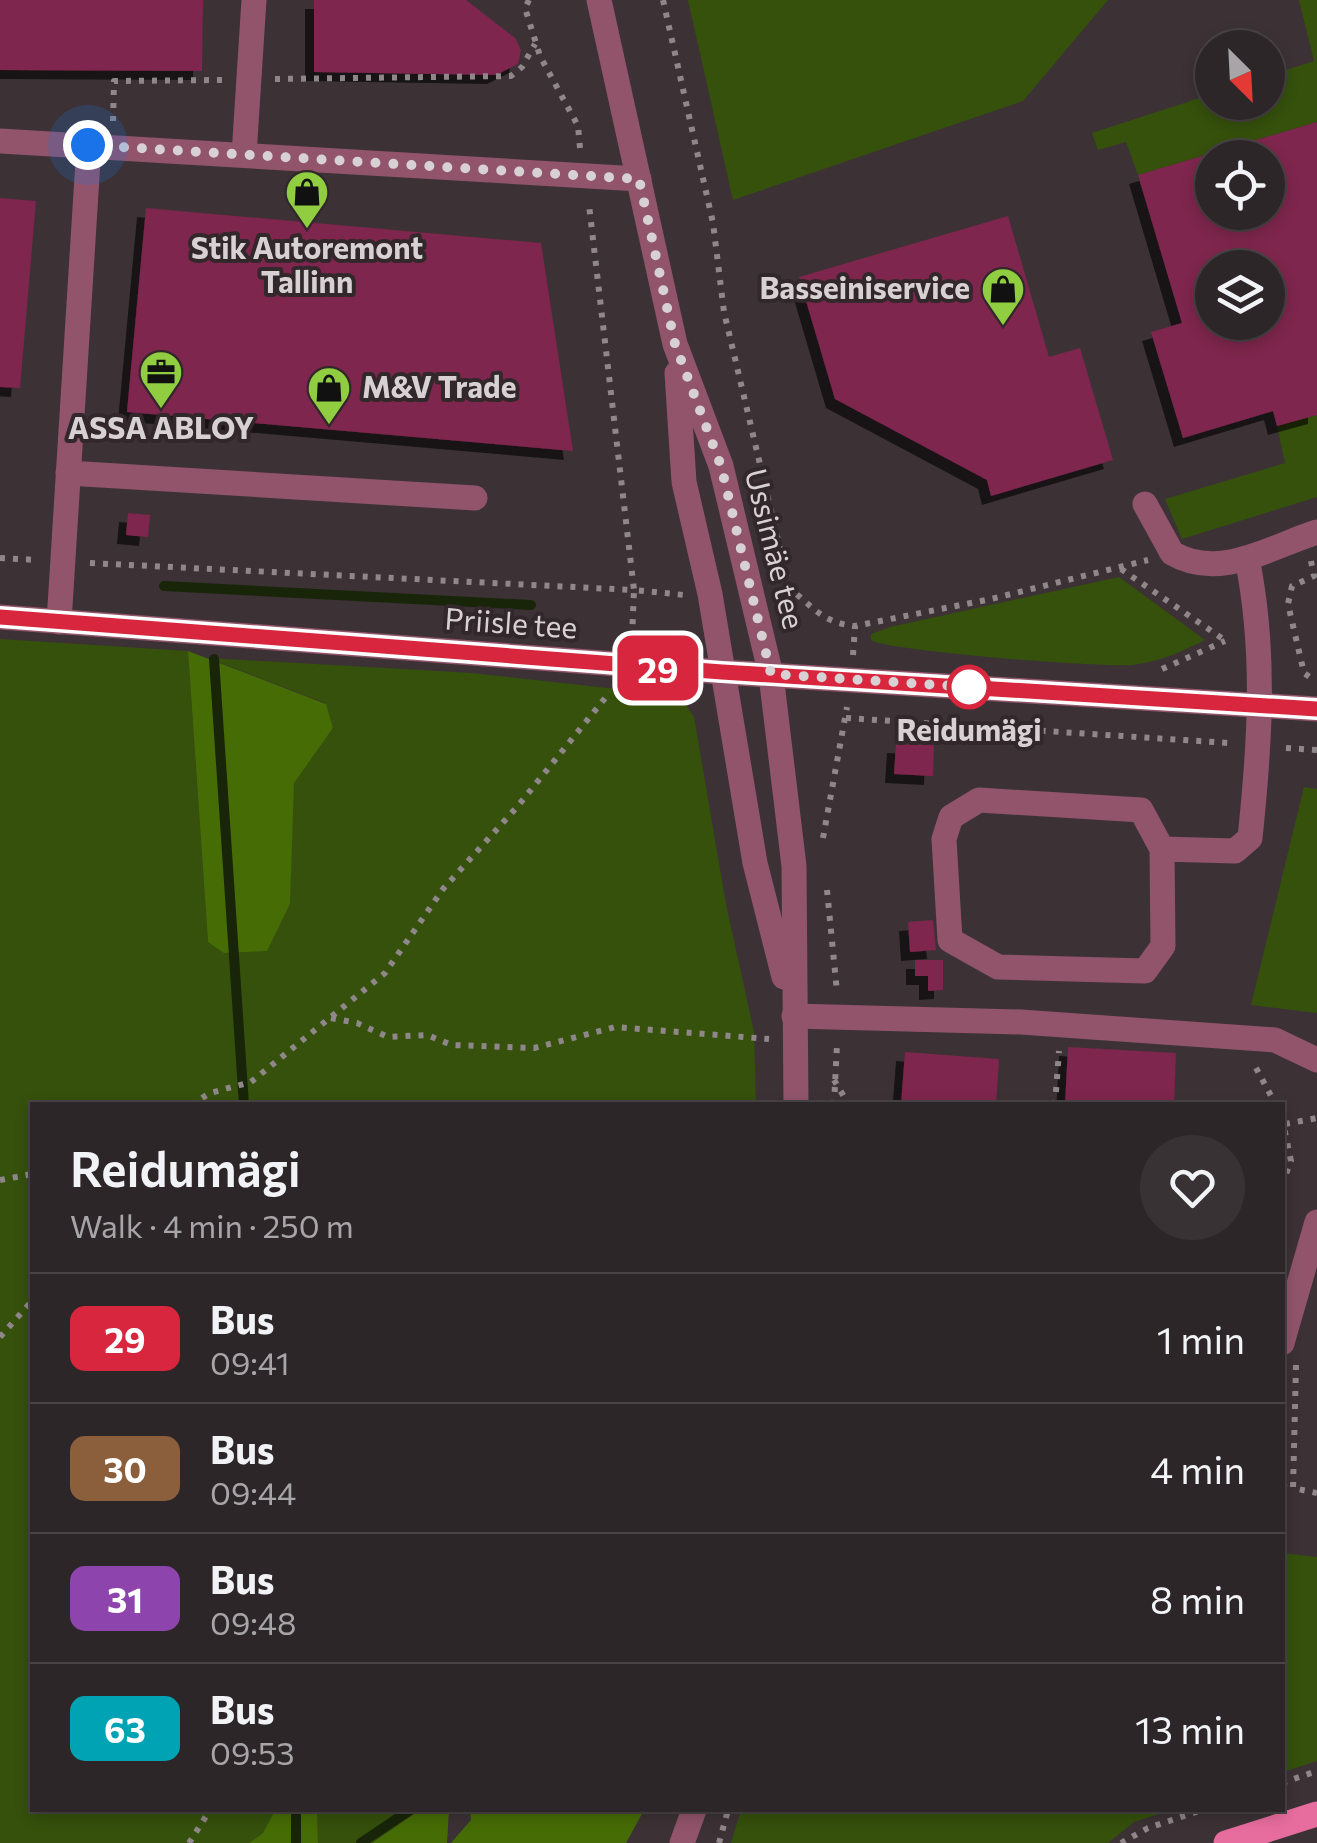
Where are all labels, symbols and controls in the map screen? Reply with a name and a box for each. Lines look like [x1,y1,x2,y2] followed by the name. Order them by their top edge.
[1195,30,1285,120] north arrow
[1195,30,1285,340] map controls
[63,120,113,170] your location
[1195,140,1285,230] button: locate
[284,169,330,230] shop icon: Stik Autoremont Tallinn
[191,228,423,299] place label: Stik Autoremont Tallinn
[1195,250,1285,340] button: layers
[980,266,1026,327] shop icon: Basseiniservice
[759,268,970,305] place label: Basseiniservice
[138,349,184,410] office icon: ASSA ABLOY
[306,365,352,426] shop icon: M&V Trade
[362,367,516,404] place label: M&V Trade
[68,408,254,445] place label: ASSA ABLOY
[739,464,814,632] street label: Ussimäe tee
[444,598,579,645] street label: Priisle tee
[613,636,703,700] line badge: 29
[637,647,679,690] text: 29
[948,666,990,708] marker: Reidumägi
[896,710,1042,747] place label: Reidumägi
[1140,1135,1245,1240] button: heart
[70,1138,301,1197] text: Reidumägi
[70,1205,354,1245] text: Walk · 4 min · 250 m
[210,1295,275,1342] text: Bus
[1157,1315,1245,1362] text: 1 min
[104,1317,146,1360] text: 29
[210,1342,290,1382] text: 09:41
[210,1425,275,1472] text: Bus
[1150,1445,1245,1492] text: 4 min
[103,1447,147,1490] text: 30
[210,1472,296,1512] text: 09:44
[210,1555,275,1602] text: Bus
[1150,1575,1245,1622] text: 8 min
[107,1577,143,1620] text: 31
[210,1602,296,1642] text: 09:48
[210,1685,275,1732] text: Bus
[1135,1705,1245,1752] text: 13 min
[104,1707,146,1750] text: 63
[210,1732,295,1772] text: 09:53

